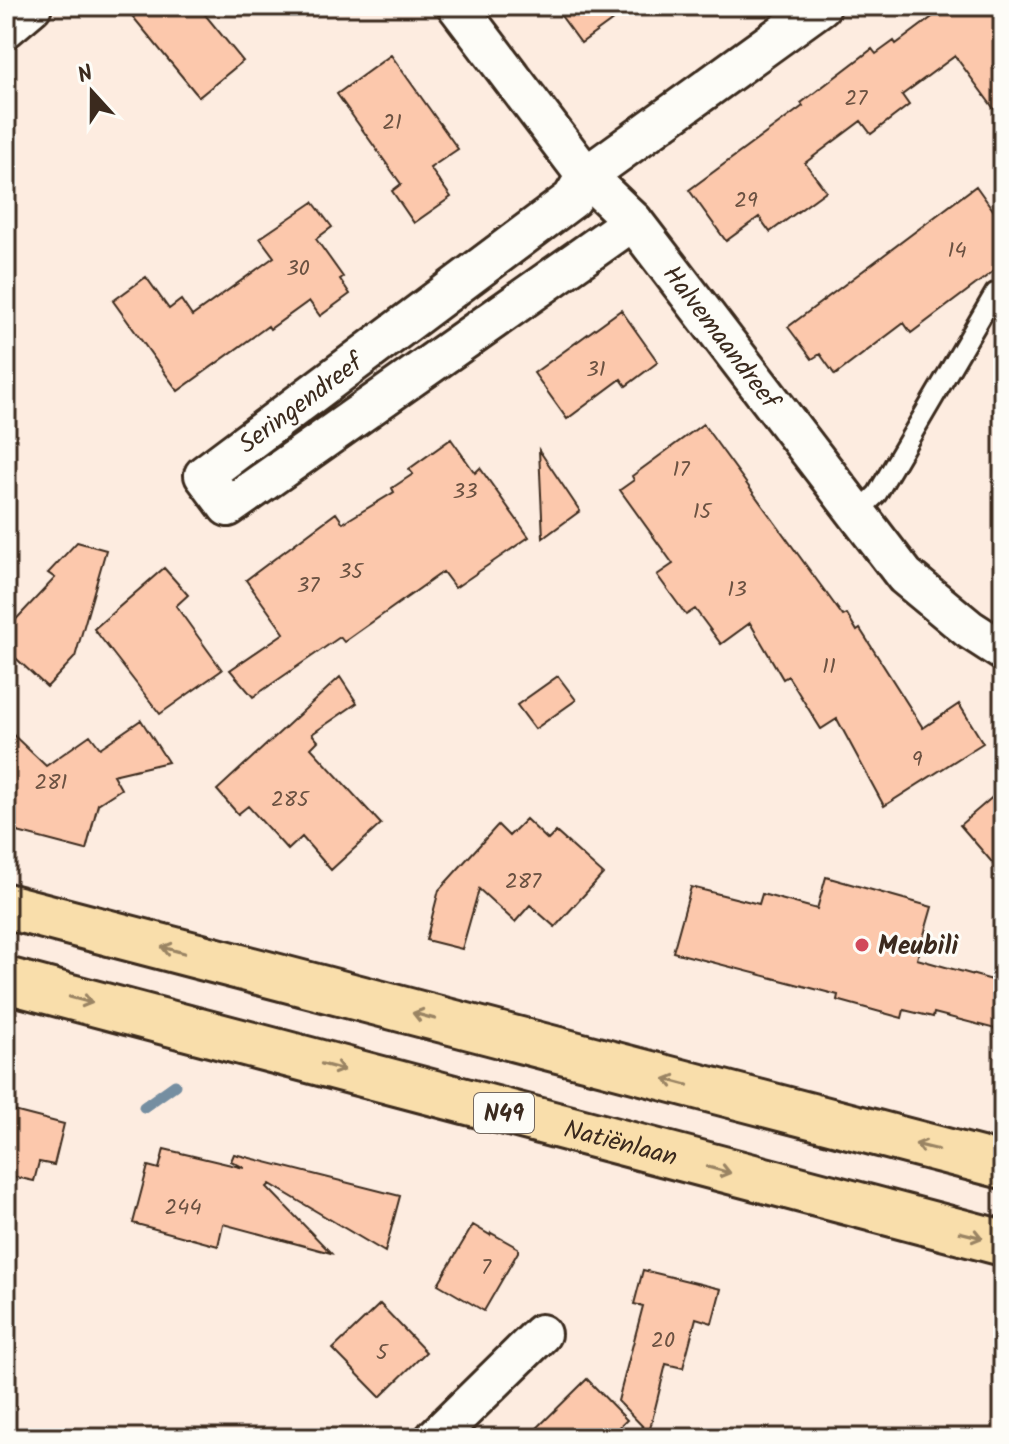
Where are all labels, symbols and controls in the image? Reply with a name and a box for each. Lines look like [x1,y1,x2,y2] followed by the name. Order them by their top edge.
[52,52,132,132] north arrow
[73,57,99,94] text: N
[845,82,868,117] house number: 27
[382,106,402,141] house number: 21
[734,184,758,219] house number: 29
[947,234,967,269] house number: 14
[286,252,310,287] house number: 30
[651,257,790,421] street label: Halvemaandreef
[230,342,374,465] street label: Seringendreef
[586,353,606,388] house number: 31
[672,453,690,488] house number: 17
[452,475,478,510] house number: 33
[693,495,713,530] house number: 15
[339,555,364,590] house number: 35
[297,569,320,604] house number: 37
[727,573,747,608] house number: 13
[822,650,836,685] house number: 11
[912,743,923,778] house number: 9
[35,766,67,801] house number: 281
[271,783,310,818] house number: 285
[505,865,542,900] house number: 287
[878,926,959,968] place label: Meubili
[853,936,871,954] marker: Meubili
[160,942,186,957] one-way arrow
[68,994,94,1009] one-way arrow
[412,1008,438,1023] one-way arrow
[319,1061,345,1076] one-way arrow
[663,1073,689,1088] one-way arrow
[474,1093,534,1133] road number: N49
[559,1109,682,1179] street label: Natiënlaan
[915,1138,941,1153] one-way arrow
[706,1163,732,1178] one-way arrow
[164,1191,202,1226] house number: 244
[958,1228,984,1243] one-way arrow
[481,1251,492,1286] house number: 7
[651,1324,675,1359] house number: 20
[376,1336,389,1371] house number: 5

